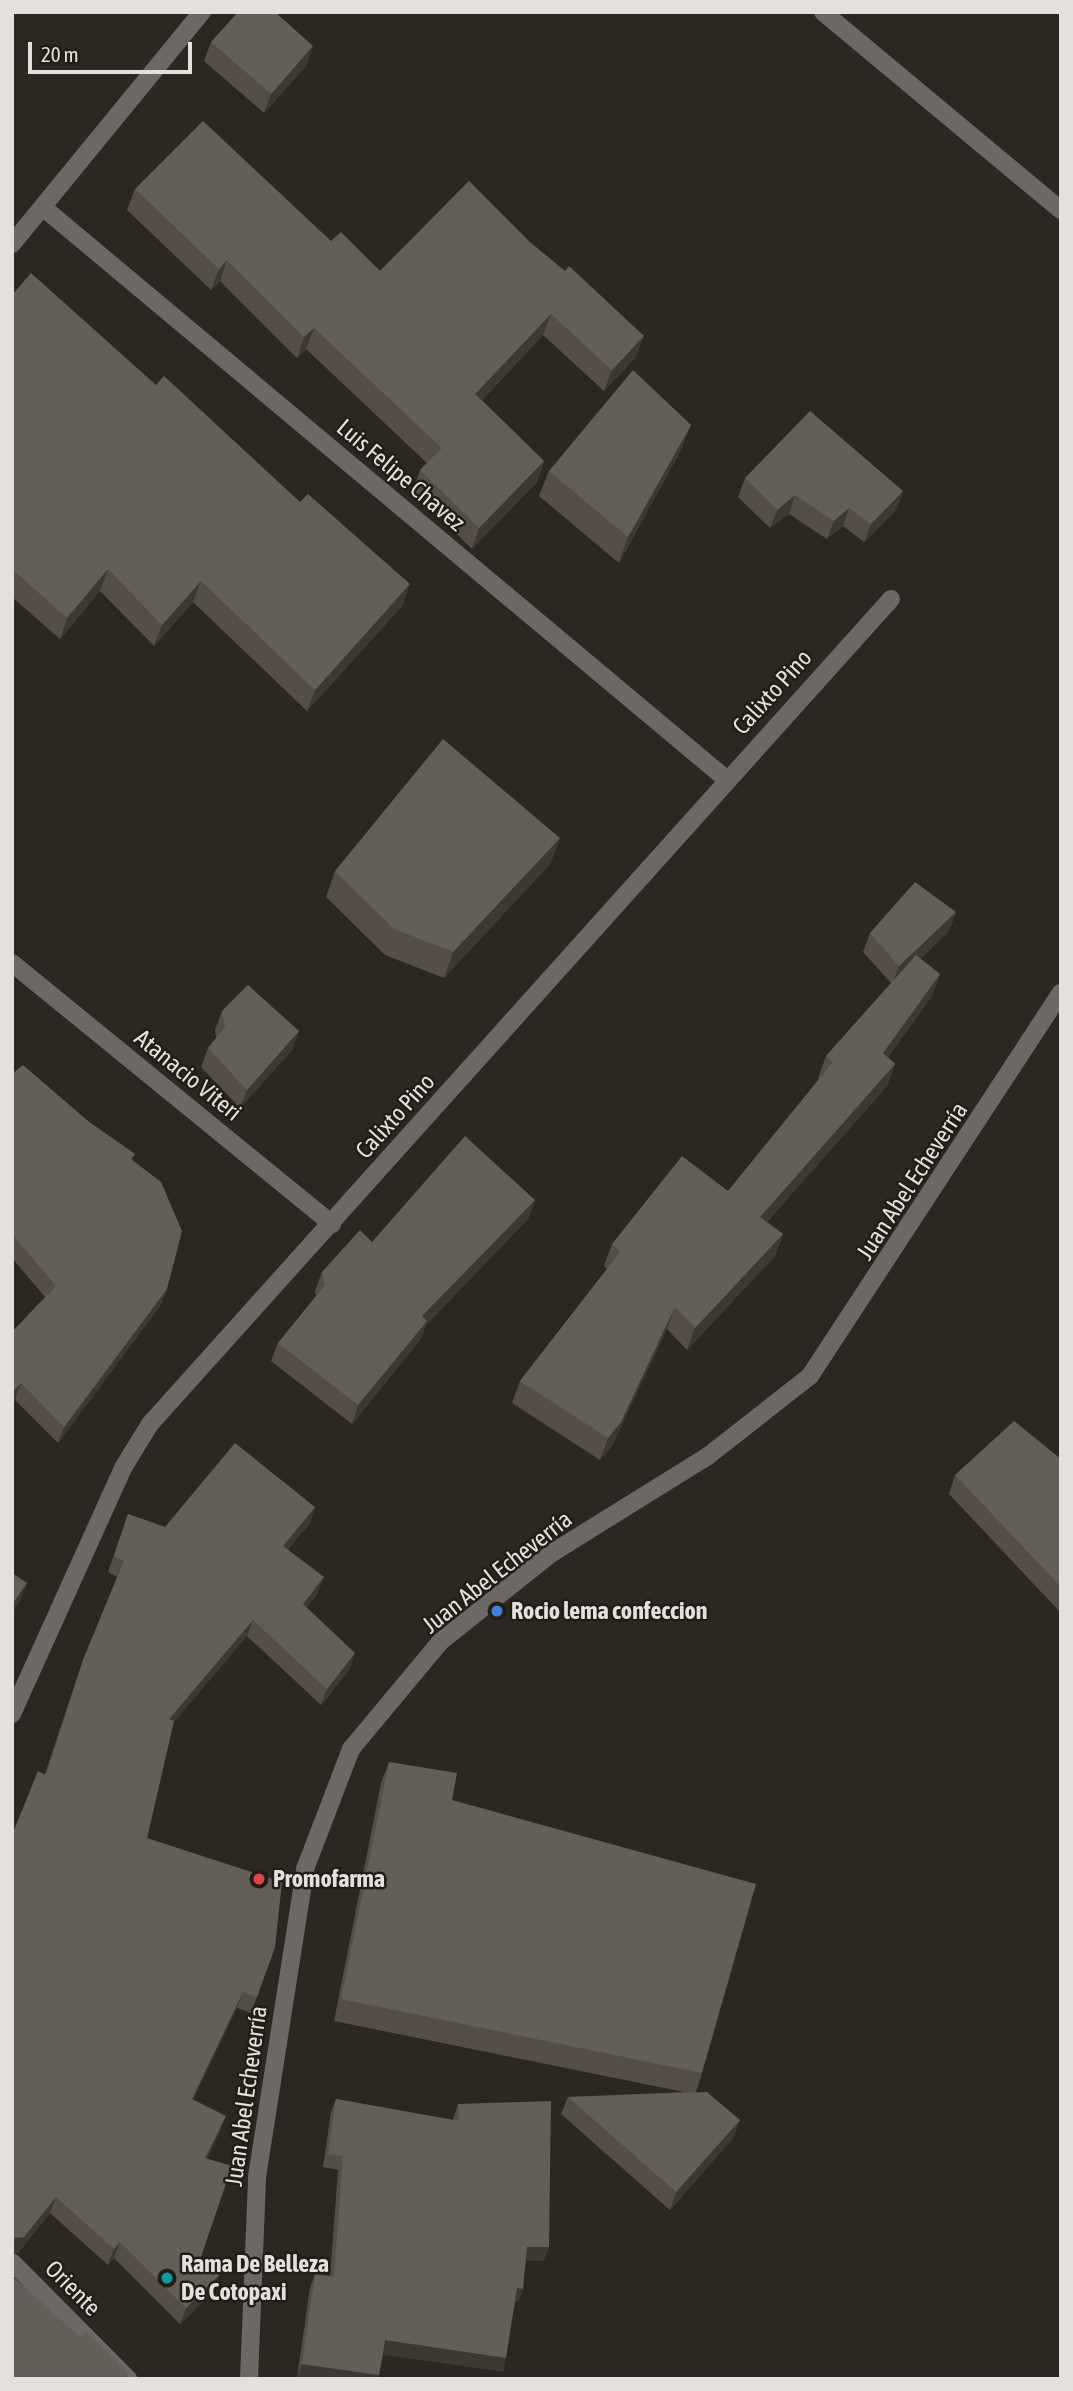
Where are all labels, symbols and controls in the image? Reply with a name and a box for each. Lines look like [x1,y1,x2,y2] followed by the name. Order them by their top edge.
[32,28,196,72] scale bar
[41,42,79,66] text: 20 m
[331,413,471,537] street label: Luis Felipe Chavez
[726,644,818,740] street label: Calixto Pino
[129,1023,247,1127] street label: Atanacio Viteri
[349,1068,441,1164] street label: Calixto Pino
[850,1097,974,1265] street label: Juan Abel Echeverría
[416,1505,578,1639] street label: Juan Abel Echeverría
[511,1597,707,1625] place label: Rocio lema confeccion
[489,1603,505,1619] marker: Rocio lema confeccion
[273,1865,385,1893] place label: Promofarma
[251,1871,267,1887] marker: Promofarma
[219,2004,273,2188] street label: Juan Abel Echeverría
[181,2250,329,2306] place label: Rama De Belleza De Cotopaxi
[39,2254,107,2322] street label: Oriente
[159,2270,175,2286] marker: Rama De Belleza De Cotopaxi

